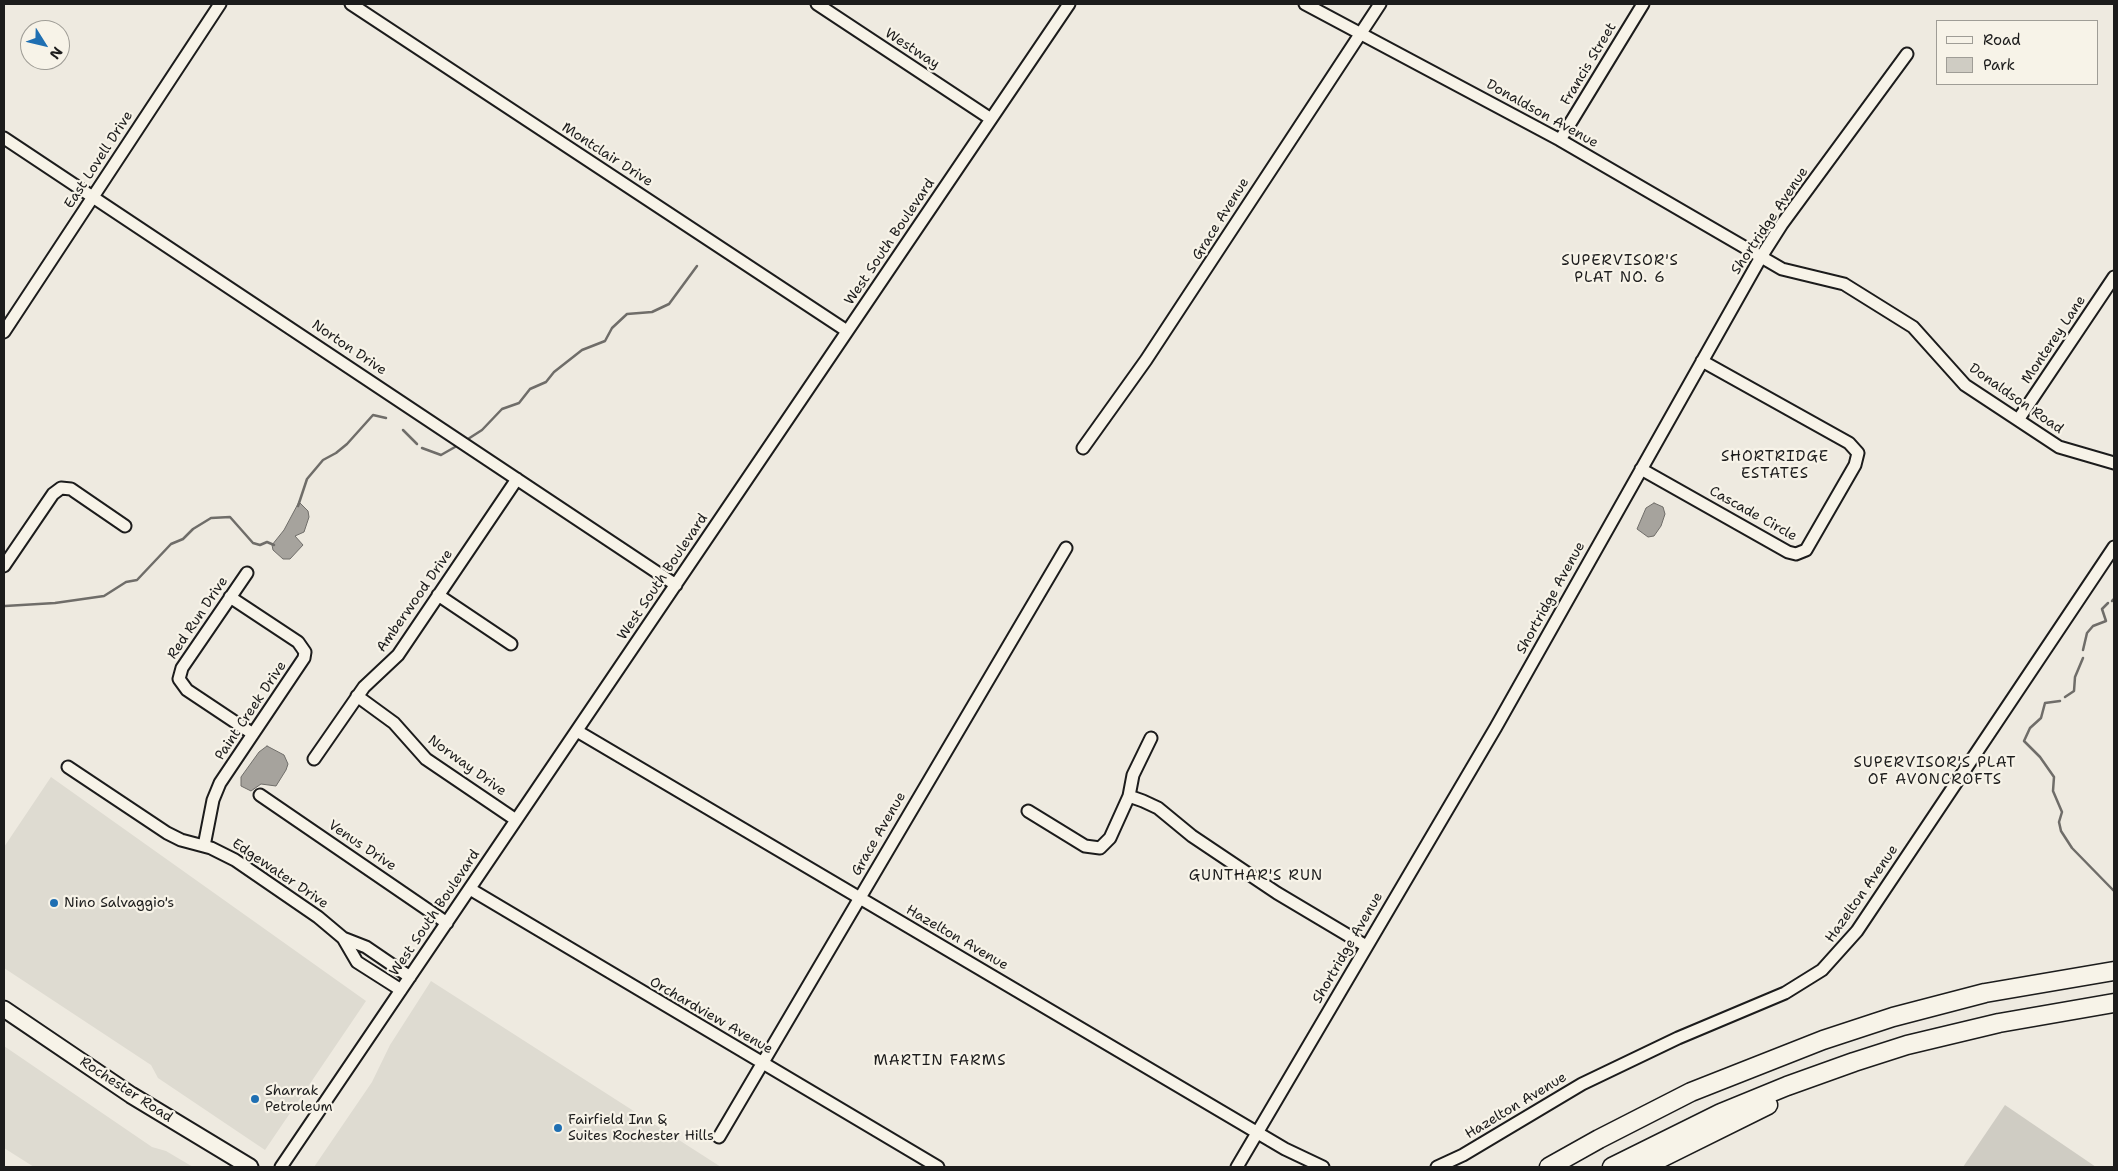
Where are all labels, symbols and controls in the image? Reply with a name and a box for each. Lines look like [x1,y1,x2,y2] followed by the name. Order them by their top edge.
[20,20,70,70] north arrow
[1558,20,1620,108] street label: Francis Street
[1936,20,2098,85] legend
[882,25,942,73] street label: Westway
[1983,30,2021,50] text: Road
[46,43,67,63] text: N
[1983,55,2015,75] text: Park
[1483,76,1601,152] street label: Donaldson Avenue
[61,108,137,212] street label: East Lovell Drive
[558,119,656,191] street label: Montclair Drive
[1728,164,1812,278] street label: Shortridge Avenue
[1189,175,1253,263] street label: Grace Avenue
[841,176,939,308] street label: West South Boulevard
[1560,252,1680,287] district label: SUPERVISOR'S PLAT NO. 6
[2018,293,2090,387] street label: Monterey Lane
[308,317,390,379] street label: Norton Drive
[1966,360,2066,438] street label: Donaldson Road
[1720,448,1830,483] district label: SHORTRIDGE ESTATES
[1706,483,1800,545] street label: Cascade Circle
[614,511,712,643] street label: West South Boulevard
[1513,539,1589,657] street label: Shortridge Avenue
[373,546,457,656] street label: Amberwood Drive
[164,574,232,662] street label: Red Run Drive
[212,658,290,764] street label: Paint Creek Drive
[424,732,510,800] street label: Norway Drive
[1851,754,2019,789] district label: SUPERVISOR'S PLAT OF AVONCROFTS
[848,789,910,879] street label: Grace Avenue
[325,817,399,875] street label: Venus Drive
[229,836,331,912] street label: Edgewater Drive
[1822,842,1902,946] street label: Hazelton Avenue
[386,847,484,979] street label: West South Boulevard
[1187,867,1325,885] district label: GUNTHAR'S RUN
[1309,889,1387,1007] street label: Shortridge Avenue
[64,895,174,911] place label: Nino Salvaggio's
[48,897,60,909] marker: Nino Salvaggio's
[903,902,1011,974] street label: Hazelton Avenue
[646,974,776,1058] street label: Orchardview Avenue
[872,1052,1008,1070] district label: MARTIN FARMS
[76,1054,176,1126] street label: Rochester Road
[1462,1069,1570,1143] street label: Hazelton Avenue
[265,1083,333,1116] place label: Sharrak Petroleum
[249,1093,261,1105] marker: Sharrak Petroleum
[568,1112,714,1144] place label: Fairfield Inn & Suites Rochester Hills
[552,1122,564,1134] marker: Fairfield Inn & Suites Rochester Hills

